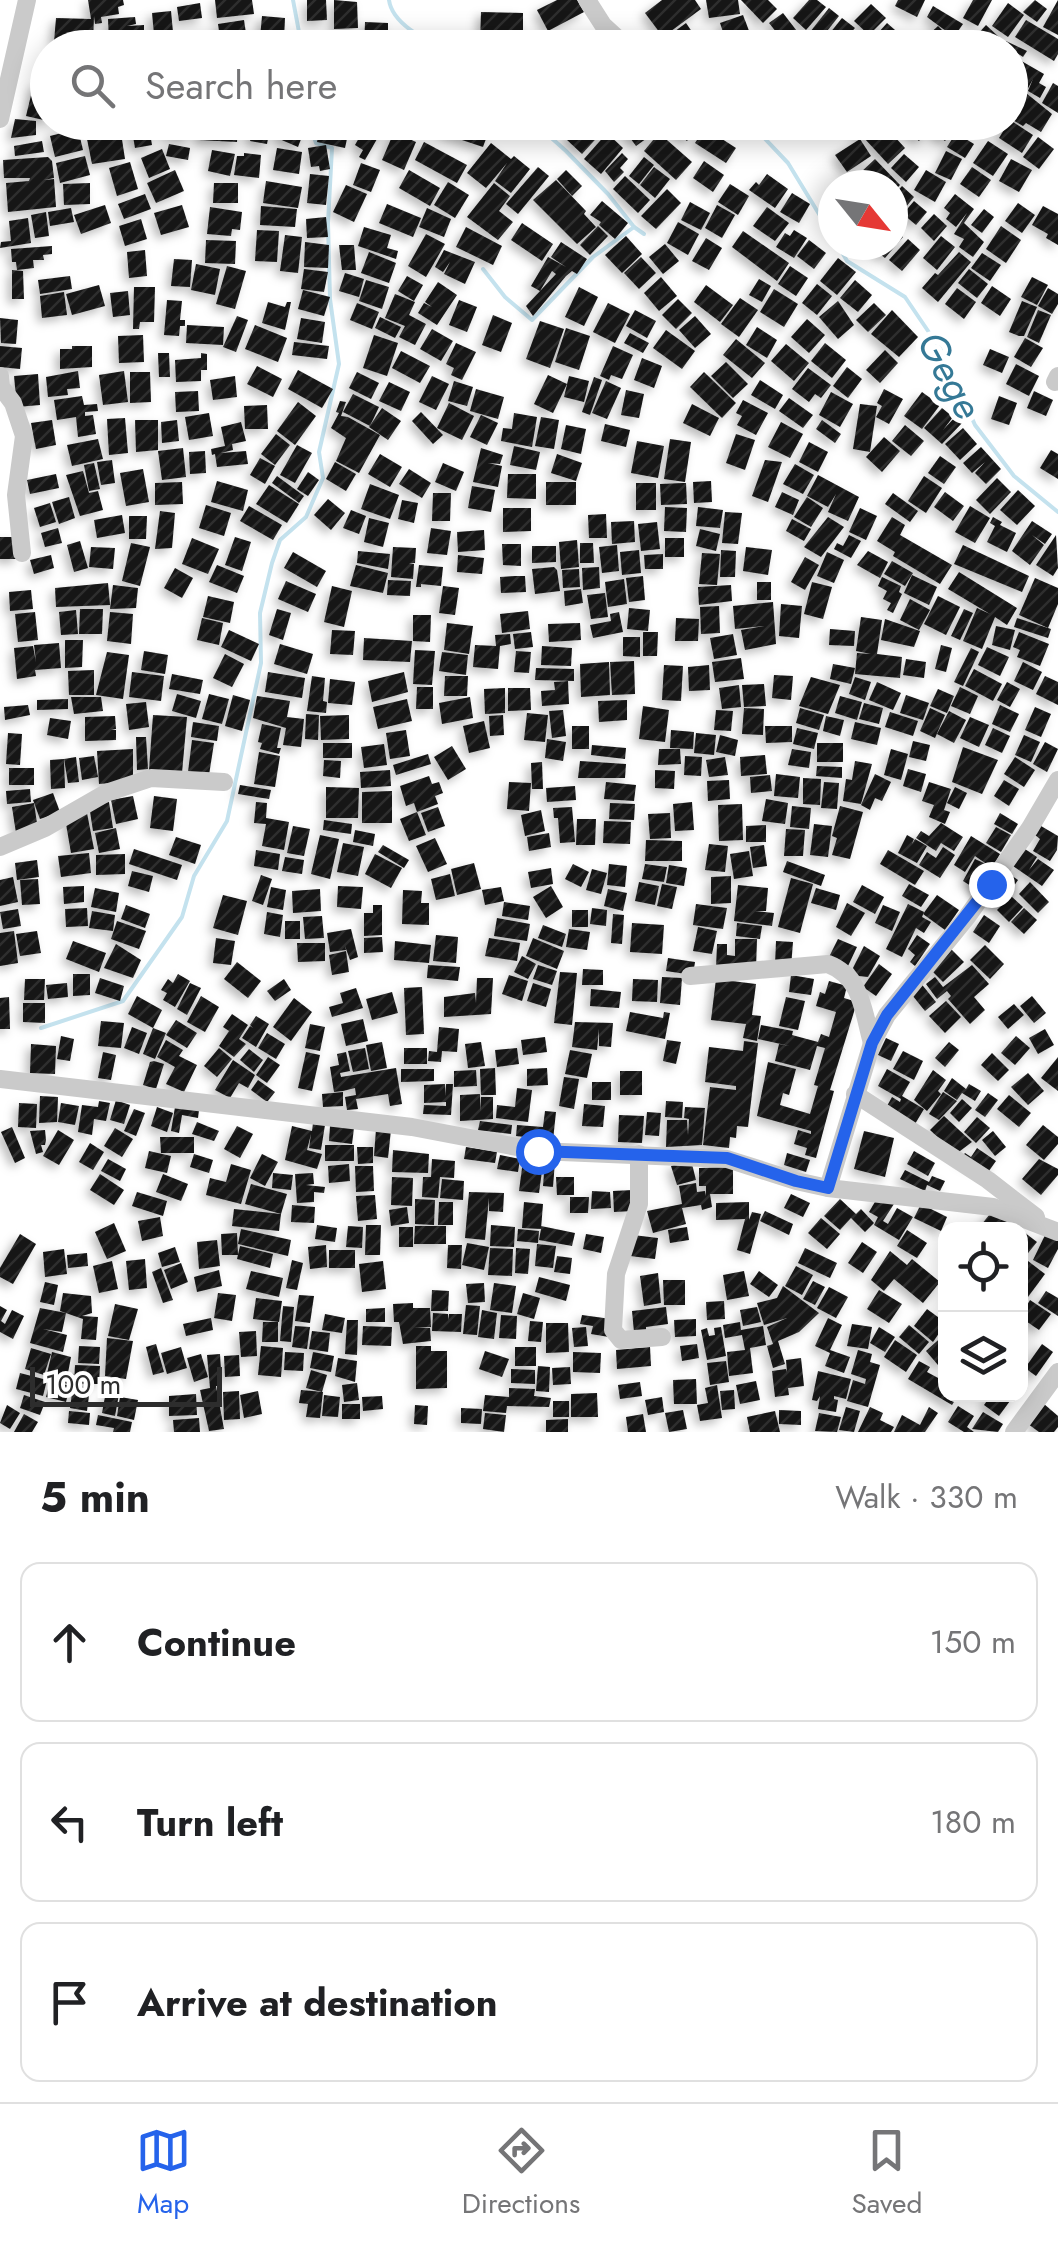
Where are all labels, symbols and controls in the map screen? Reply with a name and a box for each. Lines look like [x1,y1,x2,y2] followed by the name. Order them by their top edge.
[30,30,1028,140] search box
[65,58,120,113] icon: search
[145,58,337,113] text: Search here
[818,170,908,260] north arrow
[903,321,997,429] water label: Gege
[969,862,1015,908] route end
[516,1129,562,1175] route start
[938,1222,1028,1402] map controls
[938,1222,1028,1312] button: locate
[938,1312,1028,1402] button: layers
[30,1362,222,1406] scale bar
[45,1364,121,1405] text: 100 m
[40,1467,150,1528] text: 5 min
[835,1474,1018,1520] text: Walk · 330 m
[42,1615,97,1670] icon: ahead
[137,1615,296,1670] text: Continue
[930,1619,1016,1665] text: 150 m
[42,1795,97,1850] icon: left
[137,1795,283,1850] text: Turn left
[930,1799,1016,1845] text: 180 m
[42,1975,97,2030] icon: arrive
[137,1975,498,2030] text: Arrive at destination
[136,2123,191,2224] tab: Map
[462,2123,580,2224] tab: Directions
[851,2123,922,2224] tab: Saved

